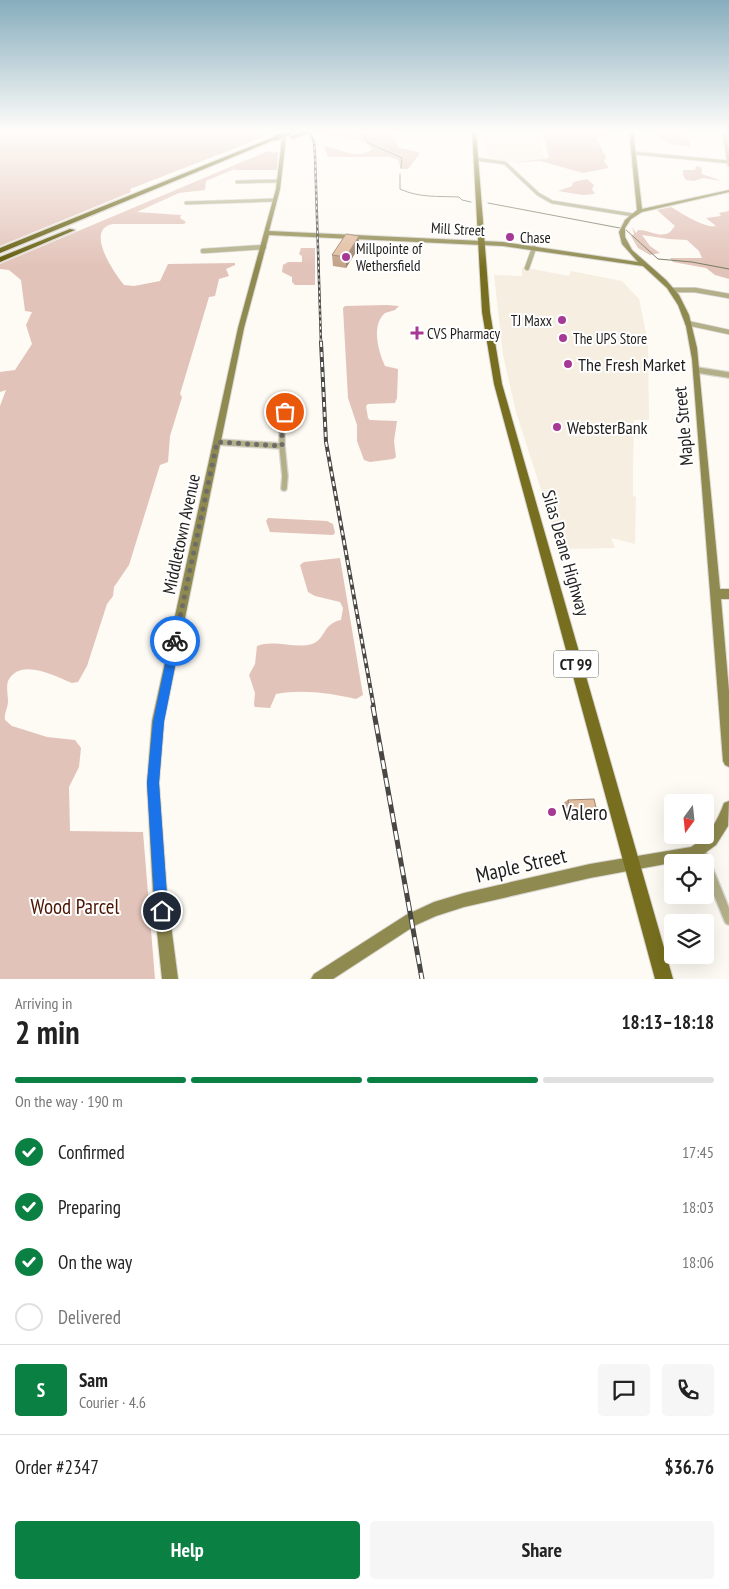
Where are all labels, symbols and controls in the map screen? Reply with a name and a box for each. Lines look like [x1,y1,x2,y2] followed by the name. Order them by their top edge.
[431,218,485,240] street label: Mill Street
[520,228,551,247] place label: Chase
[504,231,516,243] marker: Chase
[356,239,423,275] place label: Millpointe of Wethersfield
[340,251,352,263] marker: Millpointe of Wethersfield
[511,311,552,330] place label: TJ Maxx
[556,314,568,326] marker: TJ Maxx
[427,324,500,343] place label: CVS Pharmacy
[411,327,423,339] marker: CVS Pharmacy
[573,329,647,348] place label: The UPS Store
[557,332,569,344] marker: The UPS Store
[578,353,686,376] place label: The Fresh Market
[562,358,574,370] marker: The Fresh Market
[668,386,698,466] street label: Maple Street
[264,391,306,433] pin
[271,398,299,426] icon: bag
[567,416,648,439] place label: WebsterBank
[551,421,563,433] marker: WebsterBank
[157,472,205,596] street label: Middletown Avenue
[537,487,595,619] street label: Silas Deane Highway
[150,616,200,666] courier
[161,627,189,655] icon: bike
[554,651,598,678] road number: CT 99
[664,794,714,844] north arrow
[664,794,714,964] map controls
[561,799,608,826] place label: Valero
[546,806,558,818] marker: Valero
[473,841,569,889] street label: Maple Street
[664,854,714,904] button: locate
[141,890,183,932] pin
[31,893,119,920] park label: Wood Parcel
[148,897,176,925] icon: home
[664,914,714,964] button: layers
[15,993,72,1013] text: Arriving in
[621,1010,714,1034] text: 18:13–18:18
[15,1011,80,1053] text: 2 min
[15,1091,123,1111] text: On the way · 190 m
[15,1138,43,1166] icon: check
[58,1140,125,1164] text: Confirmed
[682,1142,714,1162] text: 17:45
[15,1193,43,1221] icon: check
[58,1195,121,1219] text: Preparing
[682,1197,714,1217] text: 18:03
[15,1248,43,1276] icon: check
[58,1250,132,1274] text: On the way
[682,1252,714,1272] text: 18:06
[58,1305,121,1329] text: Delivered
[598,1364,650,1416] button: chat
[662,1364,714,1416] button: phone
[79,1368,108,1392] text: Sam
[37,1378,45,1402] text: S
[79,1392,146,1412] text: Courier · 4.6
[15,1455,99,1479] text: Order #2347
[665,1455,714,1479] text: $36.76
[15,1521,360,1579] button: Help
[370,1521,714,1579] button: Share

